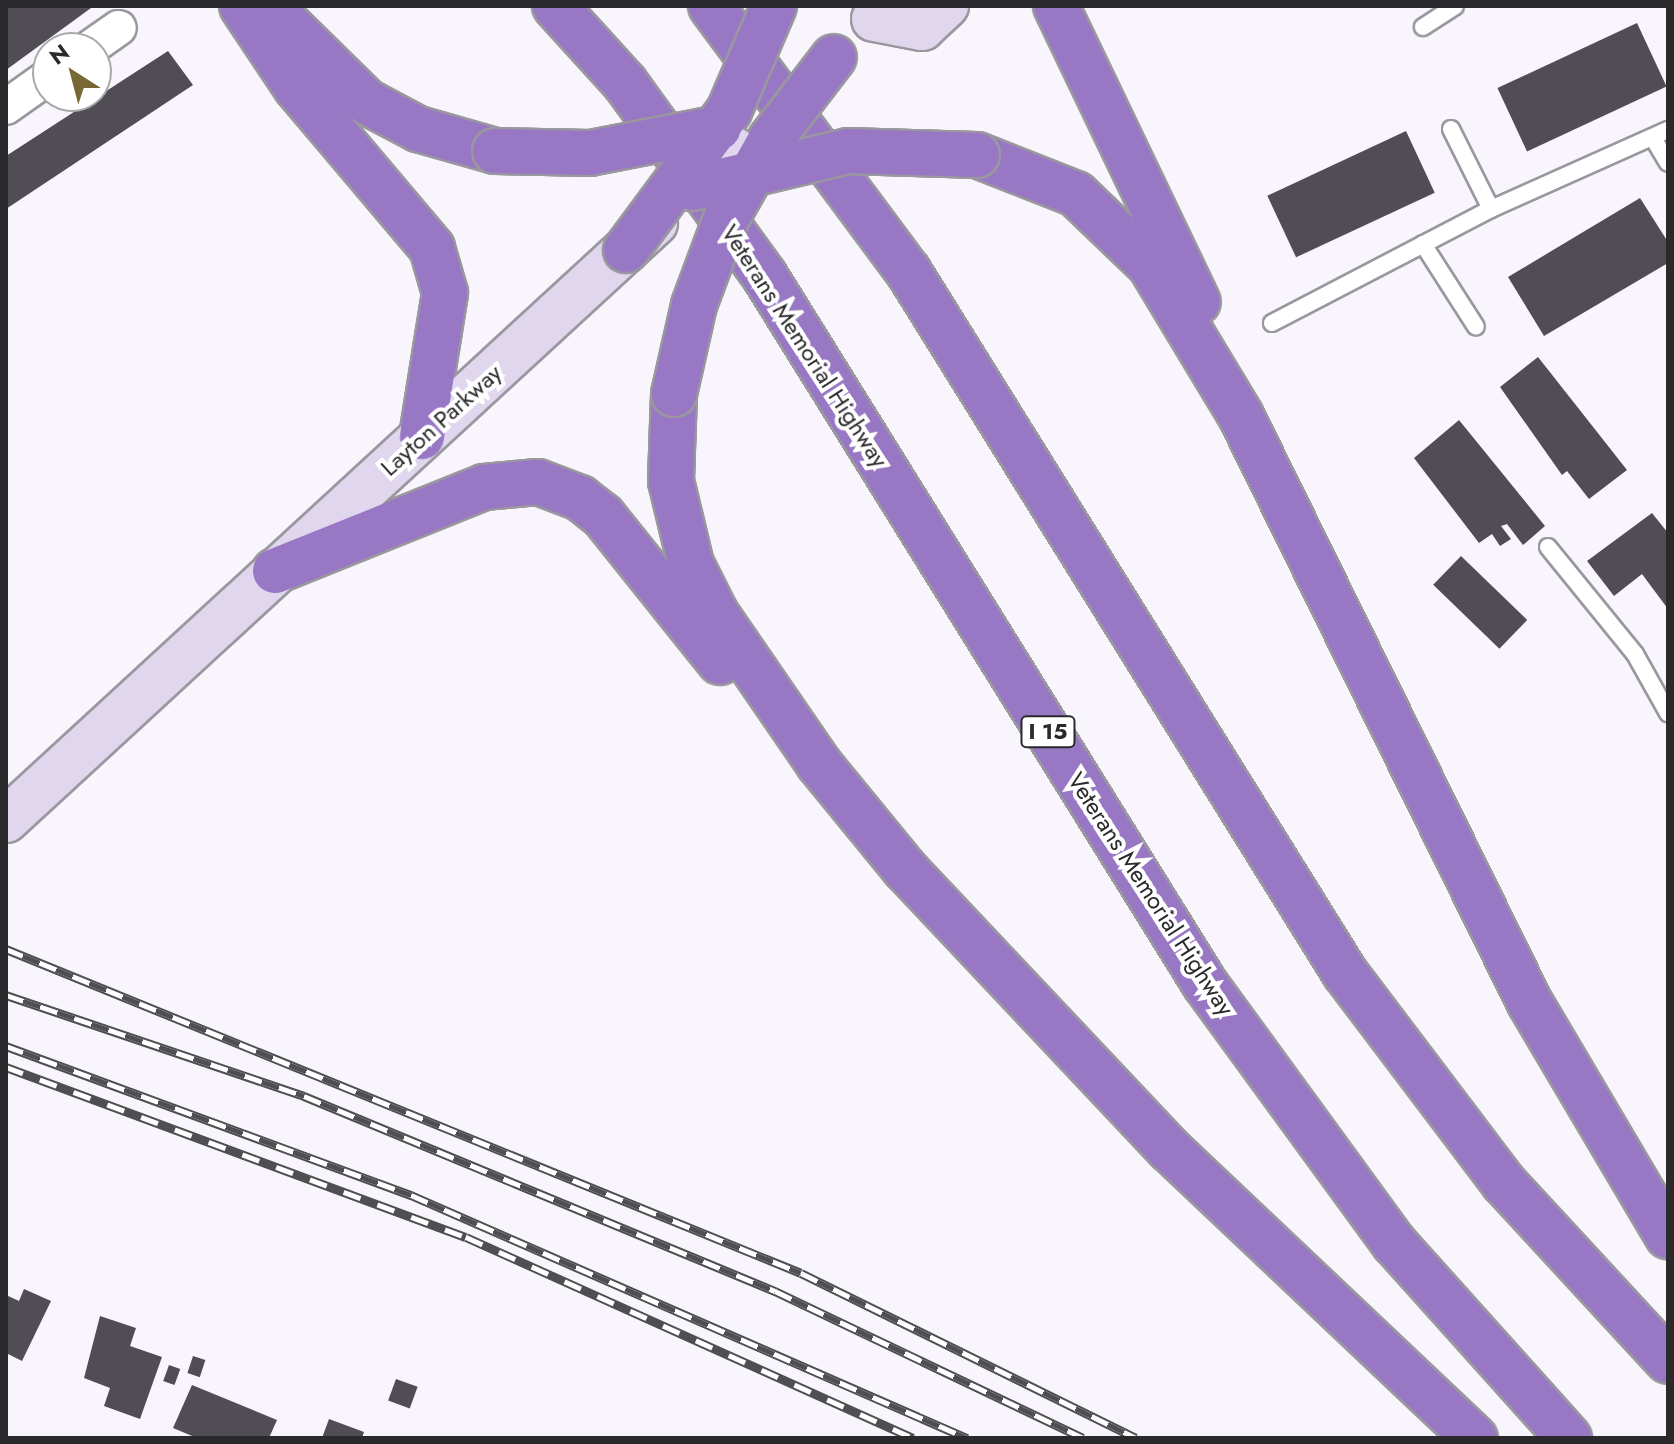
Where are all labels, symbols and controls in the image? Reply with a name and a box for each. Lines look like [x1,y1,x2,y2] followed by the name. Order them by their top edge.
[32,32,112,112] north arrow
[43,36,76,72] text: N
[716,219,894,473] street label: Veterans Memorial Highway
[375,358,507,482] street label: Layton Parkway
[1020,714,1076,750] road number: I 15
[1062,767,1240,1021] street label: Veterans Memorial Highway

